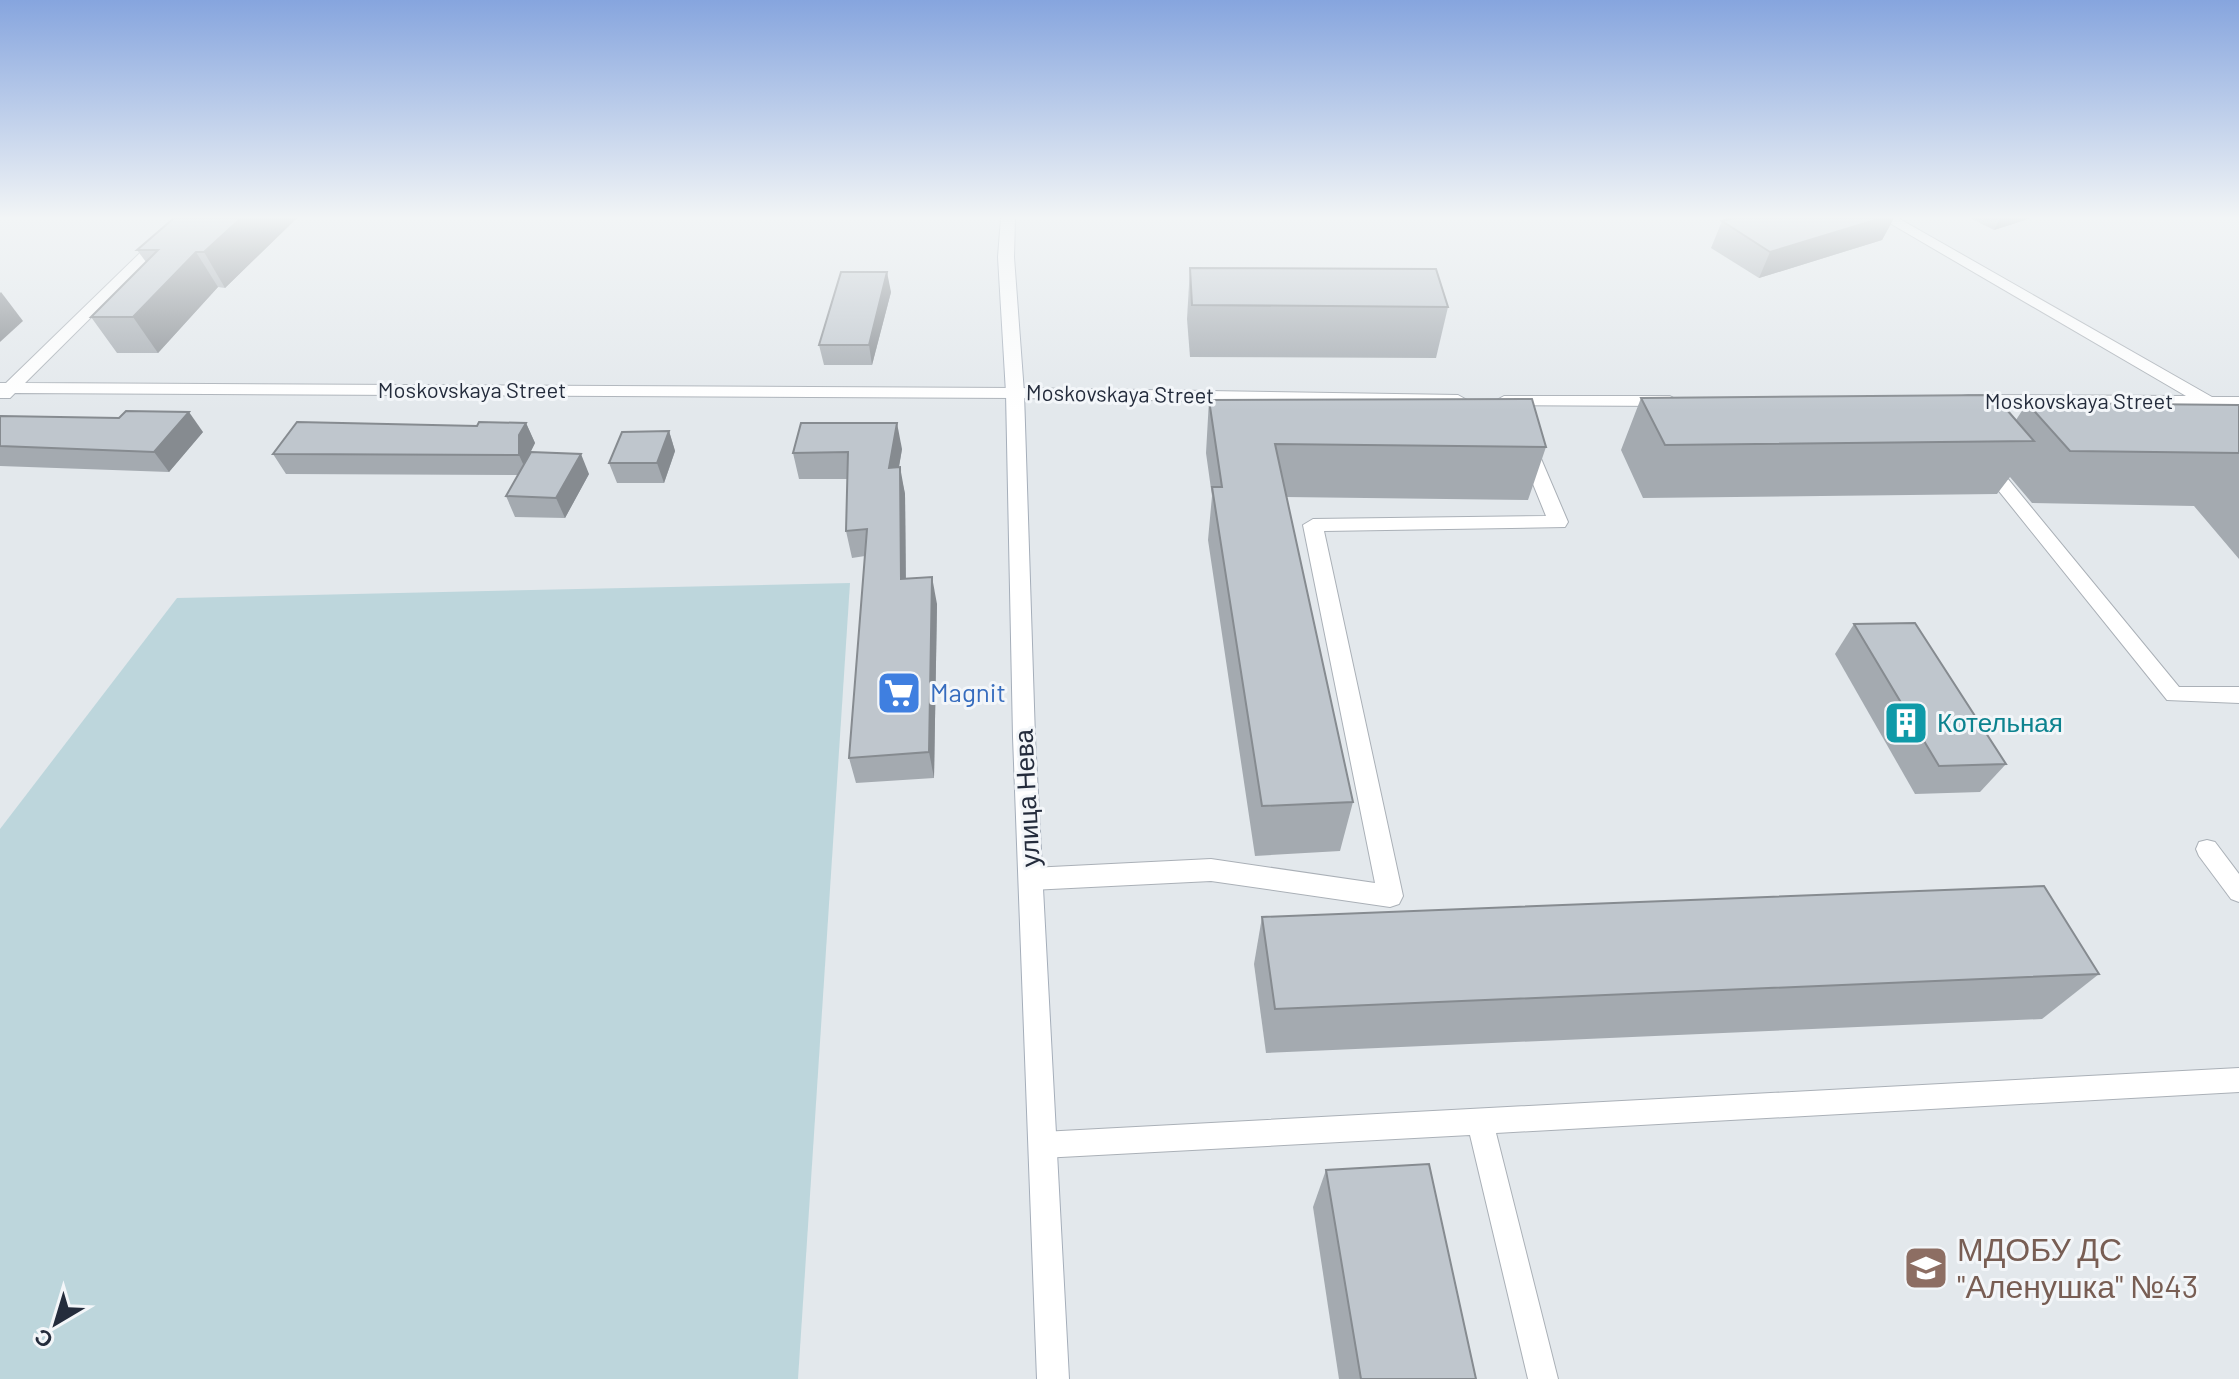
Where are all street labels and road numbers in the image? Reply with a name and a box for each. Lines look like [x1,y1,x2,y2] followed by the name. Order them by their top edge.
[378,376,566,402] street label: Moskovskaya Street
[1026,378,1214,408] street label: Moskovskaya Street
[1985,387,2173,413] street label: Moskovskaya Street
[1006,728,1045,868] street label: улица Нева

